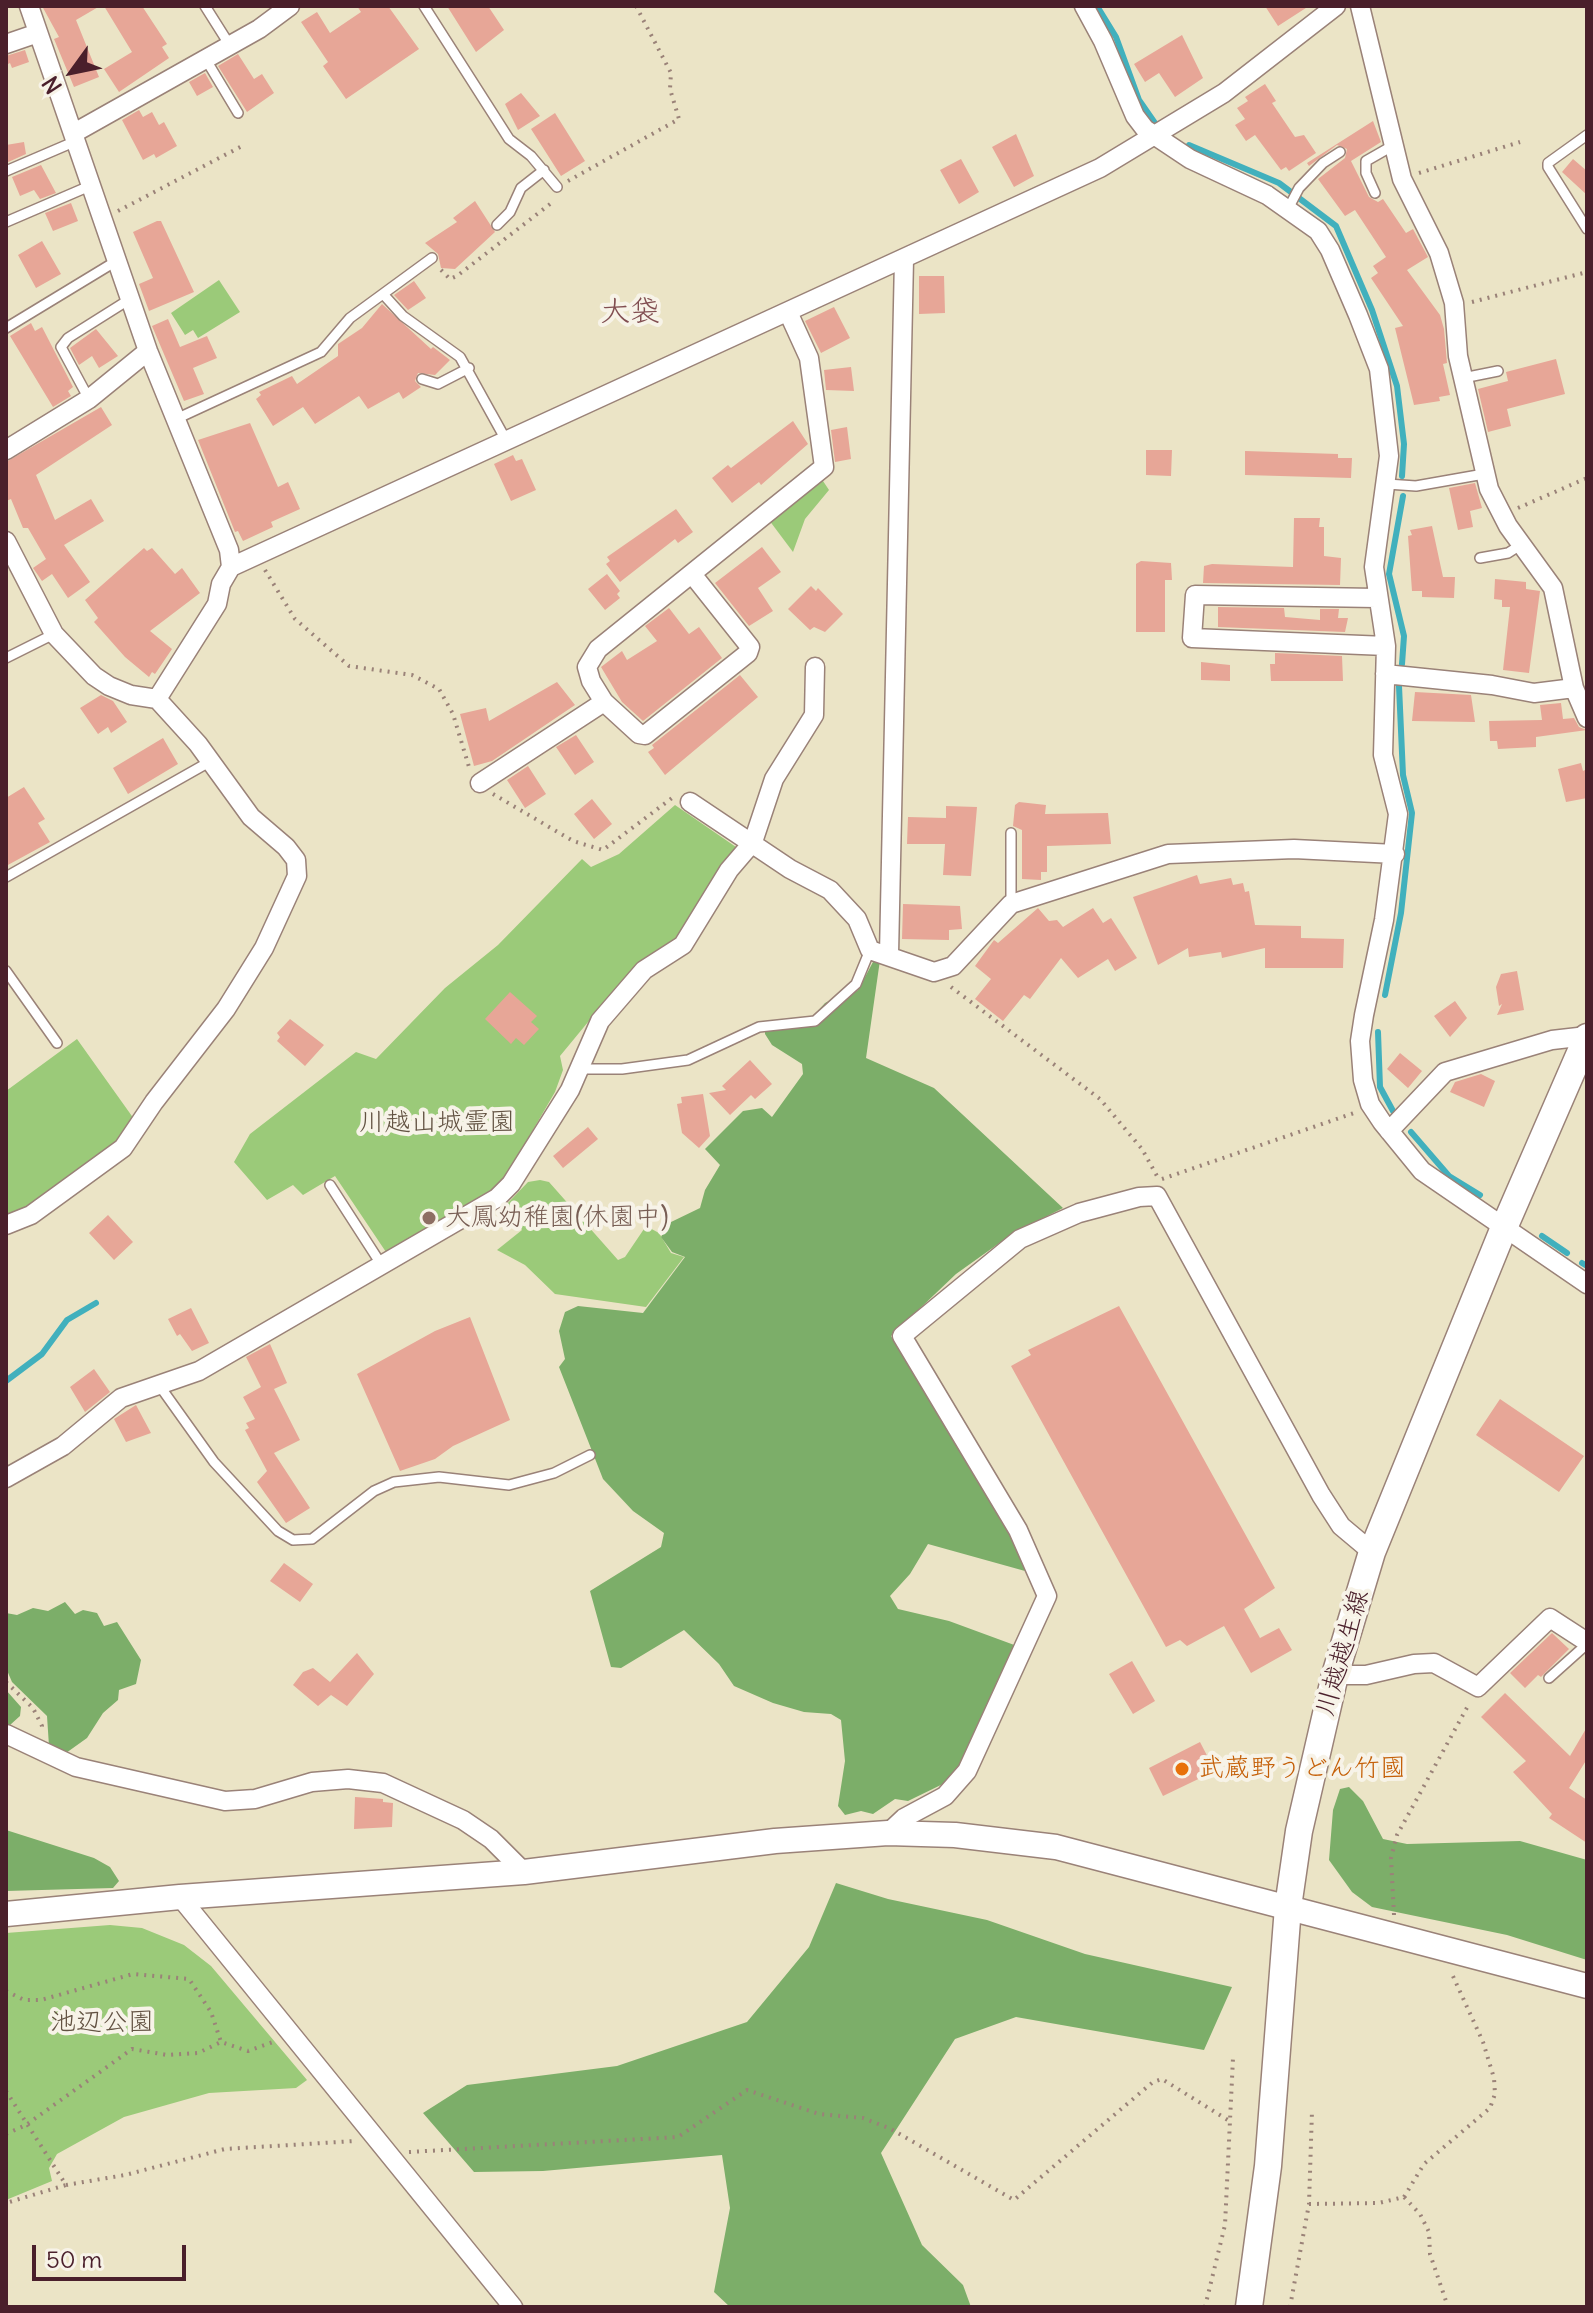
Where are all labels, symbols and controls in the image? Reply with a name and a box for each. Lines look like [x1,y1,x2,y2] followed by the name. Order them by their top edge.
[32,32,112,112] north arrow
[36,71,68,99] text: N
[600,294,660,330] district label: 大袋
[359,1107,515,1139] park label: 川越山城霊園
[445,1202,669,1234] place label: 大鳳幼稚園(休園中)
[420,1209,438,1227] marker: 大鳳幼稚園(休園中)
[1310,1586,1376,1720] street label: 川越越生線
[1198,1753,1406,1785] place label: 武蔵野うどん竹國
[1173,1760,1191,1778] marker: 武蔵野うどん竹國
[50,2007,154,2039] park label: 池辺公園
[36,2229,190,2279] scale bar
[46,2244,102,2274] text: 50 m

